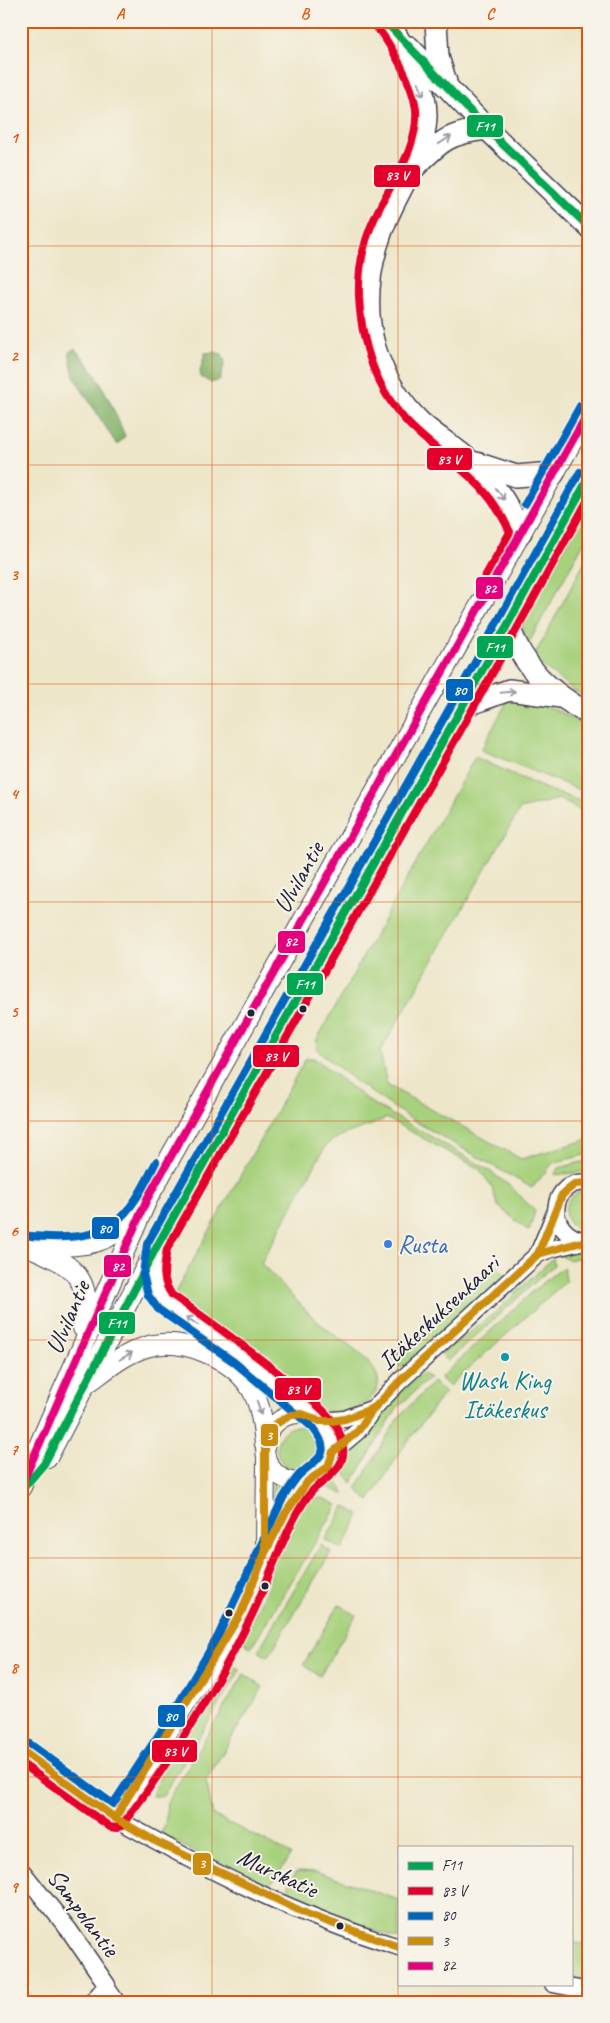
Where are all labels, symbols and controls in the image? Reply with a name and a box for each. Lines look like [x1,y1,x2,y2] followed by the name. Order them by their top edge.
[116,4,126,24] text: A
[301,4,311,24] text: B
[486,4,496,24] text: C
[417,81,426,96] one-way arrow
[466,114,504,138] line badge: F11
[475,118,496,135] text: F11
[10,128,19,148] text: 1
[437,135,451,145] one-way arrow
[373,164,421,188] line badge: 83 V
[386,167,412,184] text: 83 V
[10,346,19,366] text: 2
[426,447,473,471] line badge: 83 V
[438,451,464,468] text: 83 V
[495,487,505,501] one-way arrow
[10,565,19,585] text: 3
[475,576,504,600] line badge: 82
[484,580,498,597] text: 82
[476,635,514,659] line badge: F11
[485,639,506,656] text: F11
[445,678,474,702] line badge: 80
[454,682,468,699] text: 80
[500,687,516,696] one-way arrow
[10,784,19,804] text: 4
[266,835,332,919] street label: Ulvilantie
[277,930,306,954] line badge: 82
[285,933,299,950] text: 82
[286,972,324,996] line badge: F11
[295,976,316,993] text: F11
[11,1002,20,1022] text: 5
[298,1004,308,1014] unlabelled marker
[246,1008,256,1018] unlabelled marker
[252,1044,300,1068] line badge: 83 V
[265,1048,291,1065] text: 83 V
[91,1216,120,1240] line badge: 80
[99,1220,113,1237] text: 80
[10,1221,19,1241] text: 6
[398,1229,449,1261] place label: Rusta
[382,1238,394,1250] marker: Rusta
[371,1246,509,1377] street label: Itäkeskuksenkaari
[103,1254,132,1278] line badge: 82
[112,1258,126,1275] text: 82
[38,1274,98,1359] street label: Ulvilantie
[98,1311,136,1335] line badge: F11
[107,1315,128,1332] text: F11
[185,1316,199,1326] one-way arrow
[119,1350,133,1360] one-way arrow
[499,1351,511,1363] marker: Wash King Itäkeskus
[459,1365,552,1426] place label: Wash King Itäkeskus
[274,1377,322,1401] line badge: 83 V
[287,1381,313,1398] text: 83 V
[255,1400,264,1415] one-way arrow
[260,1423,279,1447] line badge: 3
[266,1427,274,1444] text: 3
[10,1440,19,1460] text: 7
[260,1581,270,1591] unlabelled marker
[224,1608,234,1618] unlabelled marker
[10,1658,19,1678] text: 8
[157,1704,186,1728] line badge: 80
[165,1708,179,1725] text: 80
[151,1739,198,1763] line badge: 83 V
[164,1743,190,1760] text: 83 V
[232,1840,324,1906] street label: Murskatie
[398,1846,572,1986] legend
[192,1852,212,1876] line badge: 3
[199,1855,207,1872] text: 3
[442,1856,464,1875] text: F11
[40,1862,128,1964] street label: Sampolantie
[10,1877,19,1897] text: 9
[442,1882,469,1901] text: 83 V
[442,1906,457,1925] text: 80
[335,1921,345,1931] unlabelled marker
[442,1932,450,1951] text: 3
[442,1956,457,1975] text: 82

